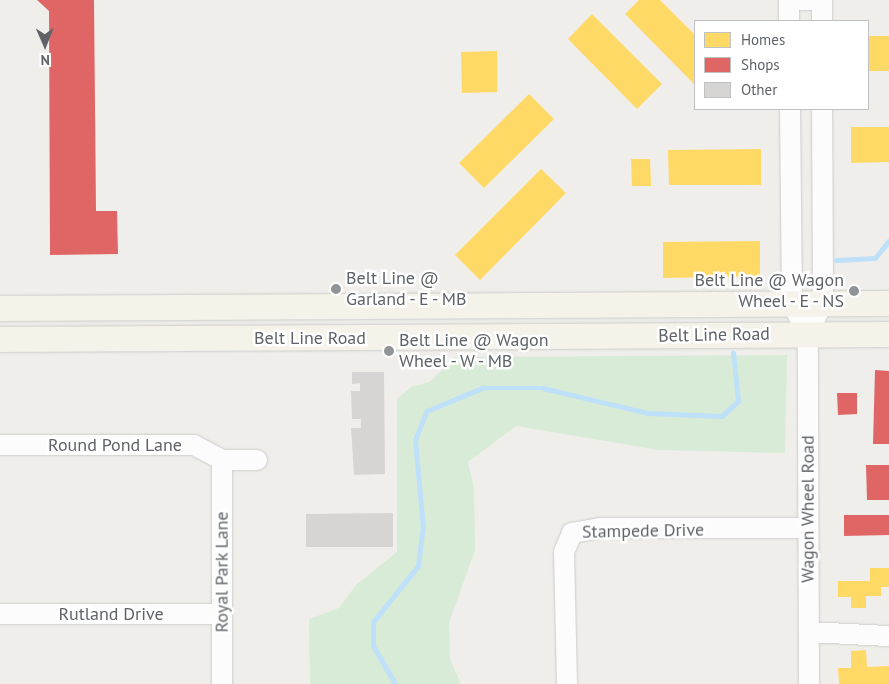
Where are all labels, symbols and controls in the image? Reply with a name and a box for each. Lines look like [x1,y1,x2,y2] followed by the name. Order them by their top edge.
[20,20,70,70] north arrow
[694,20,869,110] legend
[741,30,785,49] text: Homes
[41,51,50,69] text: N
[741,55,780,74] text: Shops
[741,80,777,99] text: Other
[346,268,472,310] place label: Belt Line @ Garland - E - MB
[694,270,844,312] place label: Belt Line @ Wagon Wheel - E - NS
[330,283,342,295] marker: Belt Line @ Garland - E - MB
[848,285,860,297] marker: Belt Line @ Wagon Wheel - E - NS
[658,323,770,347] street label: Belt Line Road
[254,327,366,349] street label: Belt Line Road
[399,330,549,372] place label: Belt Line @ Wagon Wheel - W - MB
[383,345,395,357] marker: Belt Line @ Wagon Wheel - W - MB
[48,434,182,456] street label: Round Pond Lane
[797,435,819,583] street label: Wagon Wheel Road
[211,511,233,633] street label: Royal Park Lane
[582,519,704,543] street label: Stampede Drive
[58,603,164,625] street label: Rutland Drive

